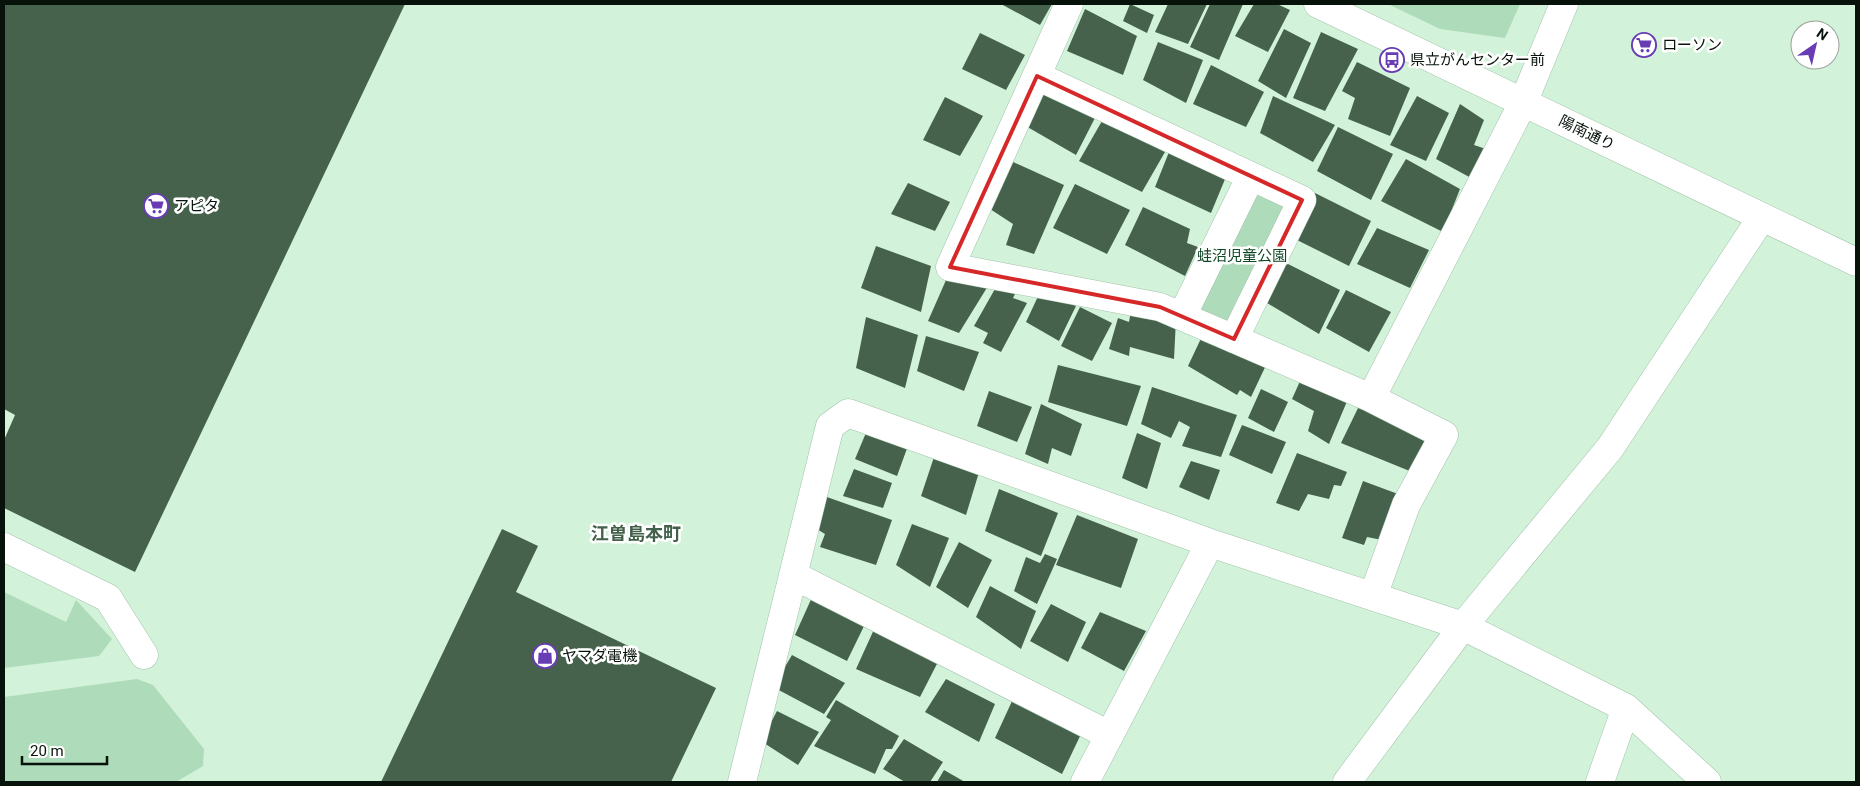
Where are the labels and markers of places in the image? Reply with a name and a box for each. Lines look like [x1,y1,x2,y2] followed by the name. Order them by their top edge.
[1631,32,1657,58] supermarket icon: ローソン
[1662,36,1722,54] place label: ローソン
[1379,47,1405,73] bus stop icon: 県立がんセンター前
[1410,51,1545,69] place label: 県立がんセンター前
[143,193,169,219] supermarket icon: アピタ
[174,197,219,215] place label: アピタ
[532,643,558,669] shop icon: ヤマダ電機
[562,647,637,665] place label: ヤマダ電機

